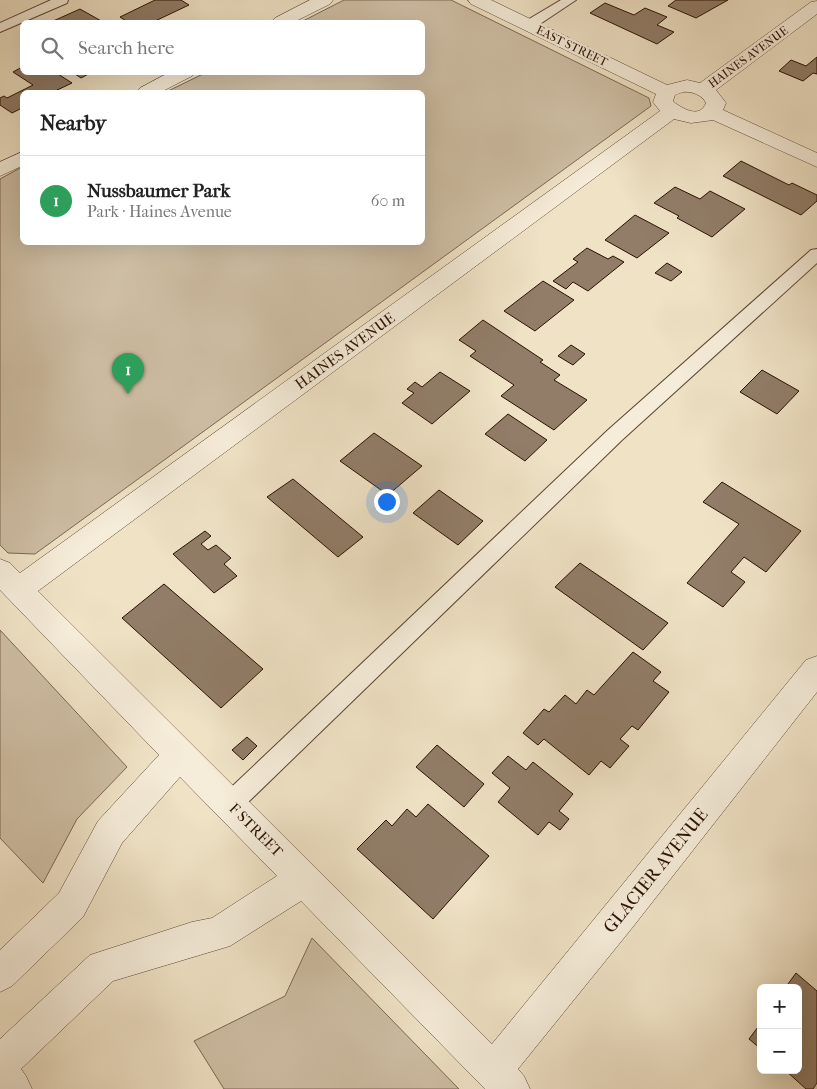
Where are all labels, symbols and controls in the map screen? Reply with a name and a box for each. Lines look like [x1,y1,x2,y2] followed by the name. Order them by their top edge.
[20,20,425,75] search box
[534,23,611,70] street label: EAST STREET
[705,23,791,91] street label: HAINES AVENUE
[38,34,66,62] icon: search
[78,37,174,59] text: Search here
[40,111,106,135] text: Nearby
[87,180,230,202] text: Nussbaumer Park
[53,191,59,210] text: 1
[371,191,405,210] text: 60 m
[87,202,232,221] text: Park · Haines Avenue
[292,309,398,393] street label: HAINES AVENUE
[112,353,144,394] pin: 1
[374,489,400,515] your location
[225,799,287,861] street label: F STREET
[599,805,713,937] street label: GLACIER AVENUE
[757,984,802,1074] map controls
[757,984,802,1029] button: +
[757,1029,802,1074] button: −

